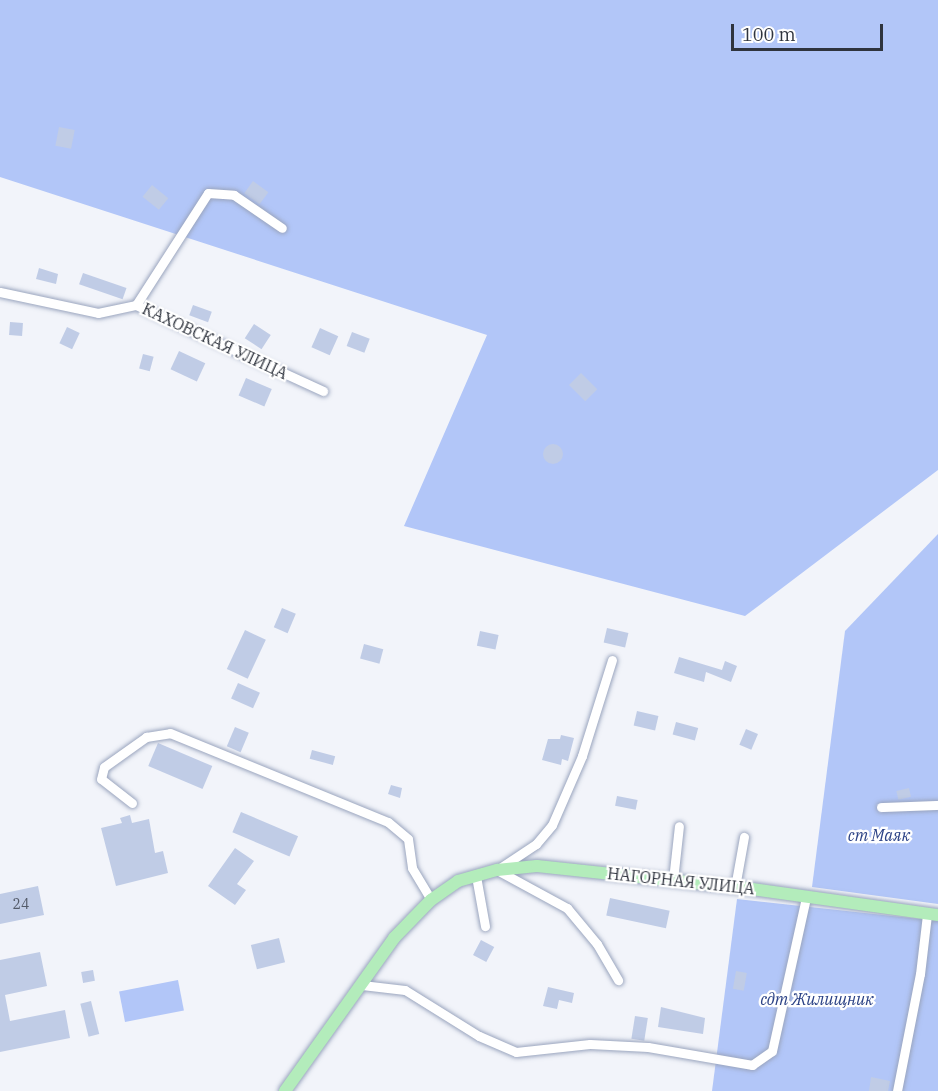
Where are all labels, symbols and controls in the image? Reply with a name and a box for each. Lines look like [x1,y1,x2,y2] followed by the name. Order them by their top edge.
[734,12,886,50] scale bar
[742,23,796,46] text: 100 m
[139,299,291,383] street label: КАХОВСКАЯ УЛИЦА
[848,825,910,845] park label: ст Маяк
[606,864,756,898] street label: НАГОРНАЯ УЛИЦА
[13,896,29,912] house number: 24
[760,989,874,1009] park label: сдт Жилищник

